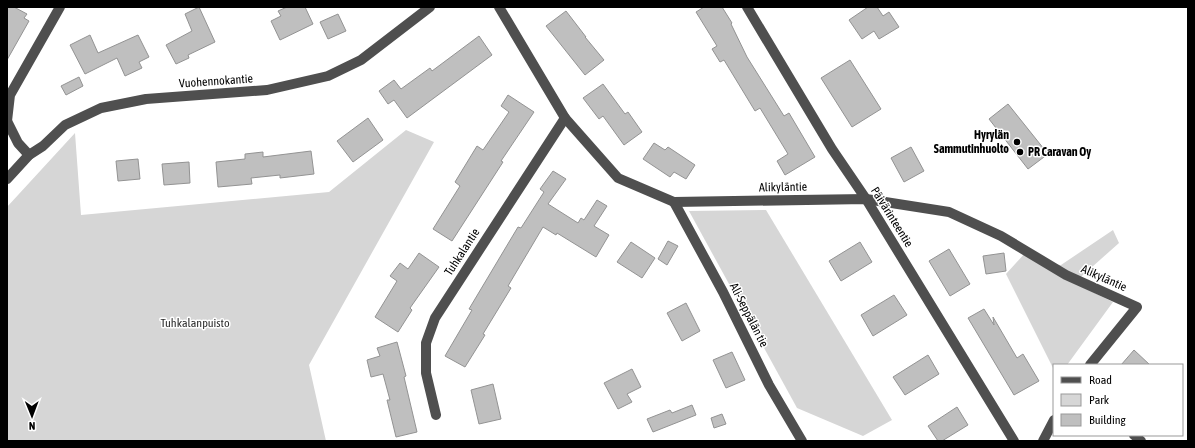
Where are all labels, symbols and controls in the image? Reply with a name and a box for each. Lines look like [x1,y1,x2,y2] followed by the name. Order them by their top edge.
[179,71,253,91] street label: Vuohennokantie
[934,128,1009,156] place label: Hyrylän Sammutinhuolto
[1012,137,1022,147] marker: Hyrylän Sammutinhuolto
[1028,145,1091,159] place label: PR Caravan Oy
[1015,147,1025,157] marker: PR Caravan Oy
[759,180,807,194] street label: Alikyläntie
[868,184,916,250] street label: Päivärinteentie
[442,226,482,278] street label: Tuhkalantie
[1079,262,1129,294] street label: Alikyläntie
[727,281,771,349] street label: Ali-Seppälän tie
[160,316,230,330] park label: Tuhkalanpuisto
[1053,364,1183,436] legend
[1089,373,1112,387] text: Road
[1089,393,1110,407] text: Park
[12,396,52,436] north arrow
[1089,413,1127,427] text: Building
[29,420,36,432] text: N

